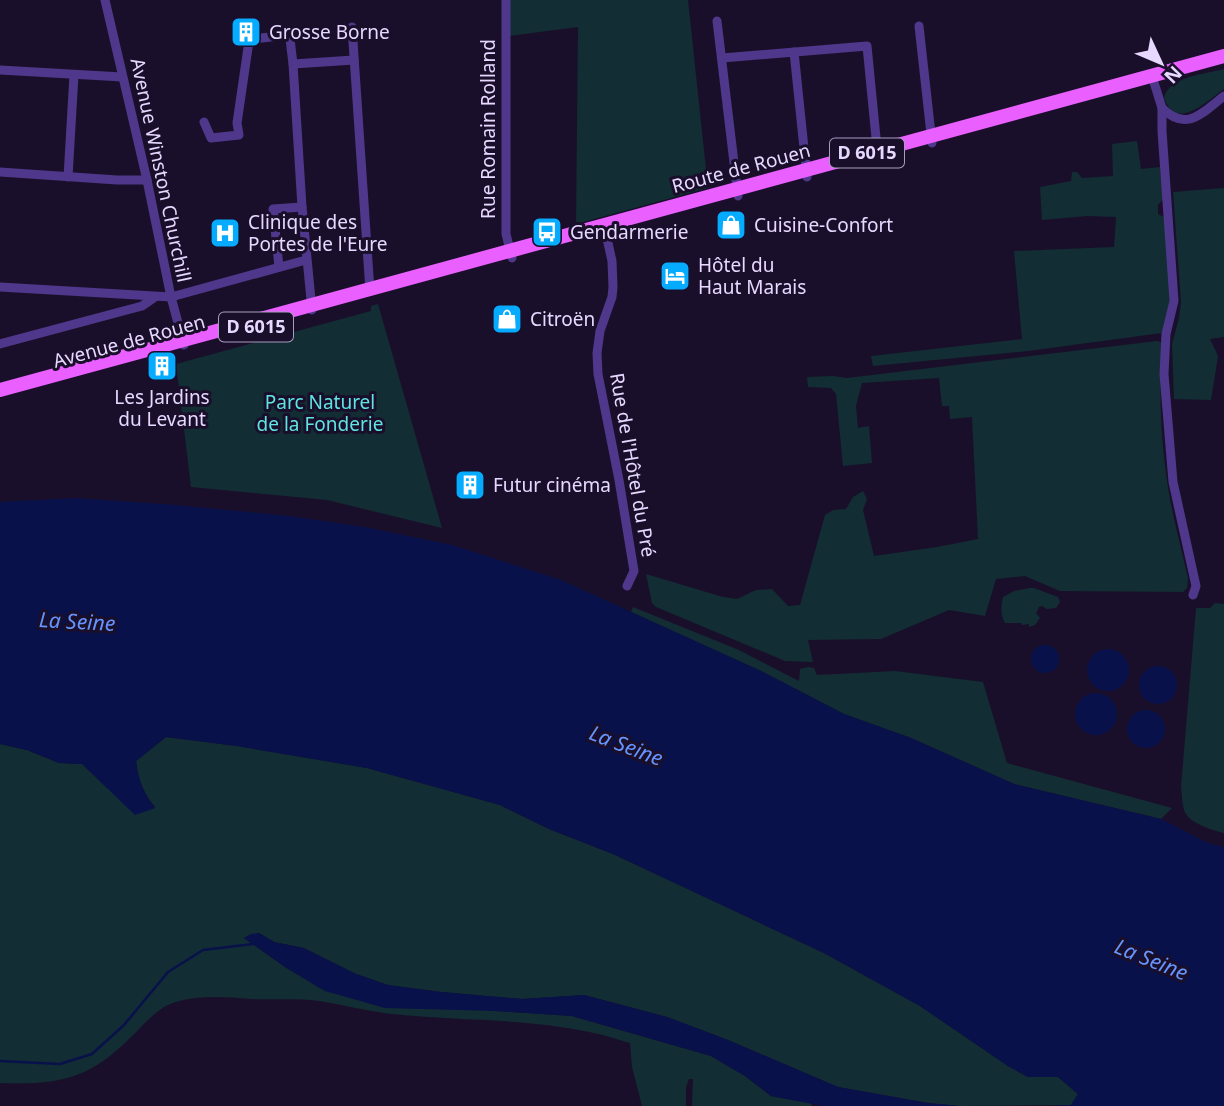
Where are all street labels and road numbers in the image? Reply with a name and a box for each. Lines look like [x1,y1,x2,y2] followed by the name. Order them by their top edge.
[475,39,501,219] street label: Rue Romain Rolland
[125,55,197,285] street label: Avenue Winston Churchill
[669,137,813,199] street label: Route de Rouen
[830,138,904,168] road number: D 6015
[50,308,208,374] street label: Avenue de Rouen
[219,312,293,342] road number: D 6015
[604,371,662,559] street label: Rue de l'Hôtel du Pré

